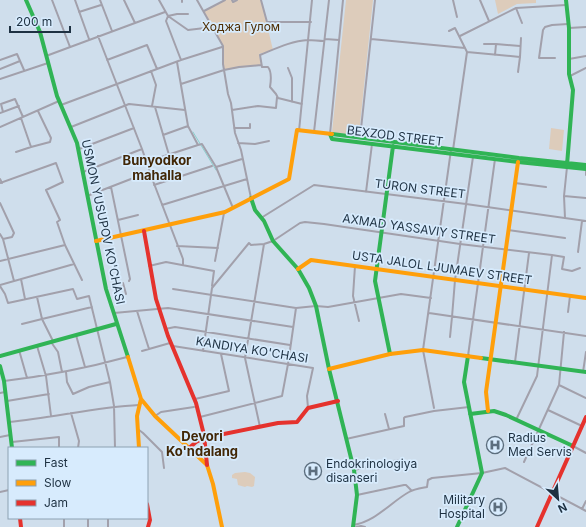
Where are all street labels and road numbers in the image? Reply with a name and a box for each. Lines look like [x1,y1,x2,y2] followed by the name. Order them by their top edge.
[346,122,444,149] street label: BEXZOD STREET
[79,138,128,306] street label: USMON YUSUPOV KO'CHASI
[374,175,467,202] street label: TURON STREET
[342,210,497,247] street label: AXMAD YASSAVIY STREET
[351,247,533,288] street label: USTA JALOL LJUMAEV STREET
[195,333,309,366] street label: KANDIYA KO'CHASI

